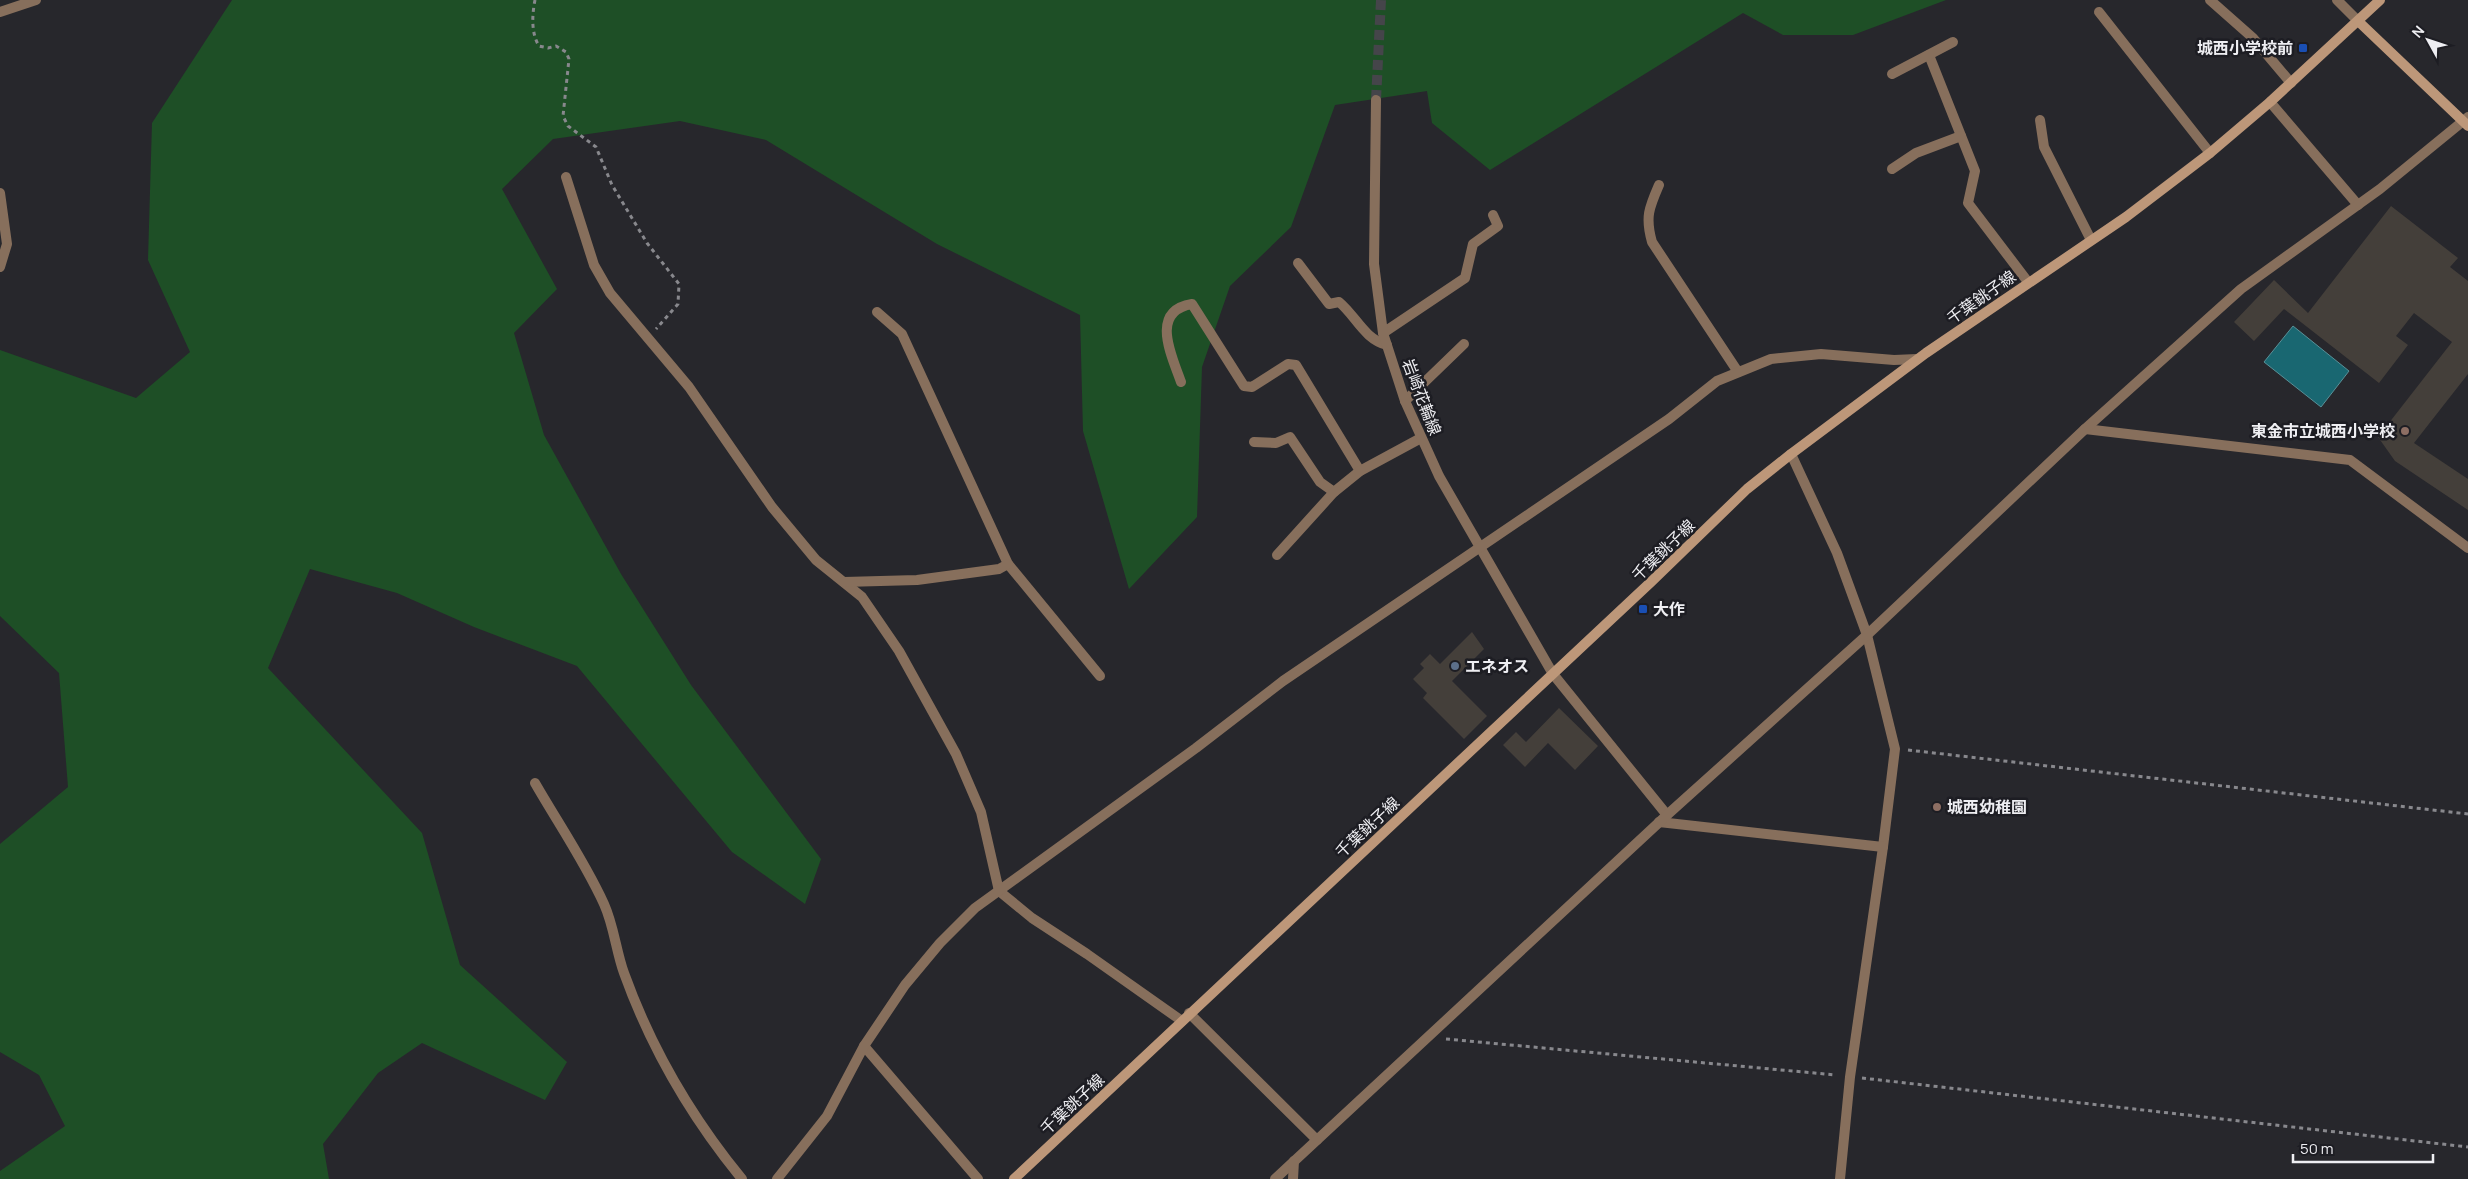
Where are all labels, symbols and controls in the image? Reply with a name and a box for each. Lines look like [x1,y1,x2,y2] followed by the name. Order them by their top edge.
[2403,15,2453,65] north arrow
[2407,21,2428,41] text: N
[2197,37,2293,59] place label: 城西小学校前
[2297,42,2309,54] marker: 城西小学校前
[1942,265,2020,329] street label: 千葉銚子線
[1397,356,1447,438] street label: 岩崎花輪線
[2251,420,2395,442] place label: 東金市立城西小学校
[2399,425,2411,437] marker: 東金市立城西小学校
[1627,514,1699,586] street label: 千葉銚子線
[1653,598,1685,620] place label: 大作
[1637,603,1649,615] marker: 大作
[1465,655,1529,677] place label: エネオス
[1449,660,1461,672] marker: エネオス
[1330,792,1404,862] street label: 千葉銚子線
[1947,796,2027,818] place label: 城西幼稚園
[1931,801,1943,813] marker: 城西幼稚園
[1035,1069,1109,1139] street label: 千葉銚子線
[2293,1132,2433,1164] scale bar
[2300,1138,2334,1159] text: 50 m

